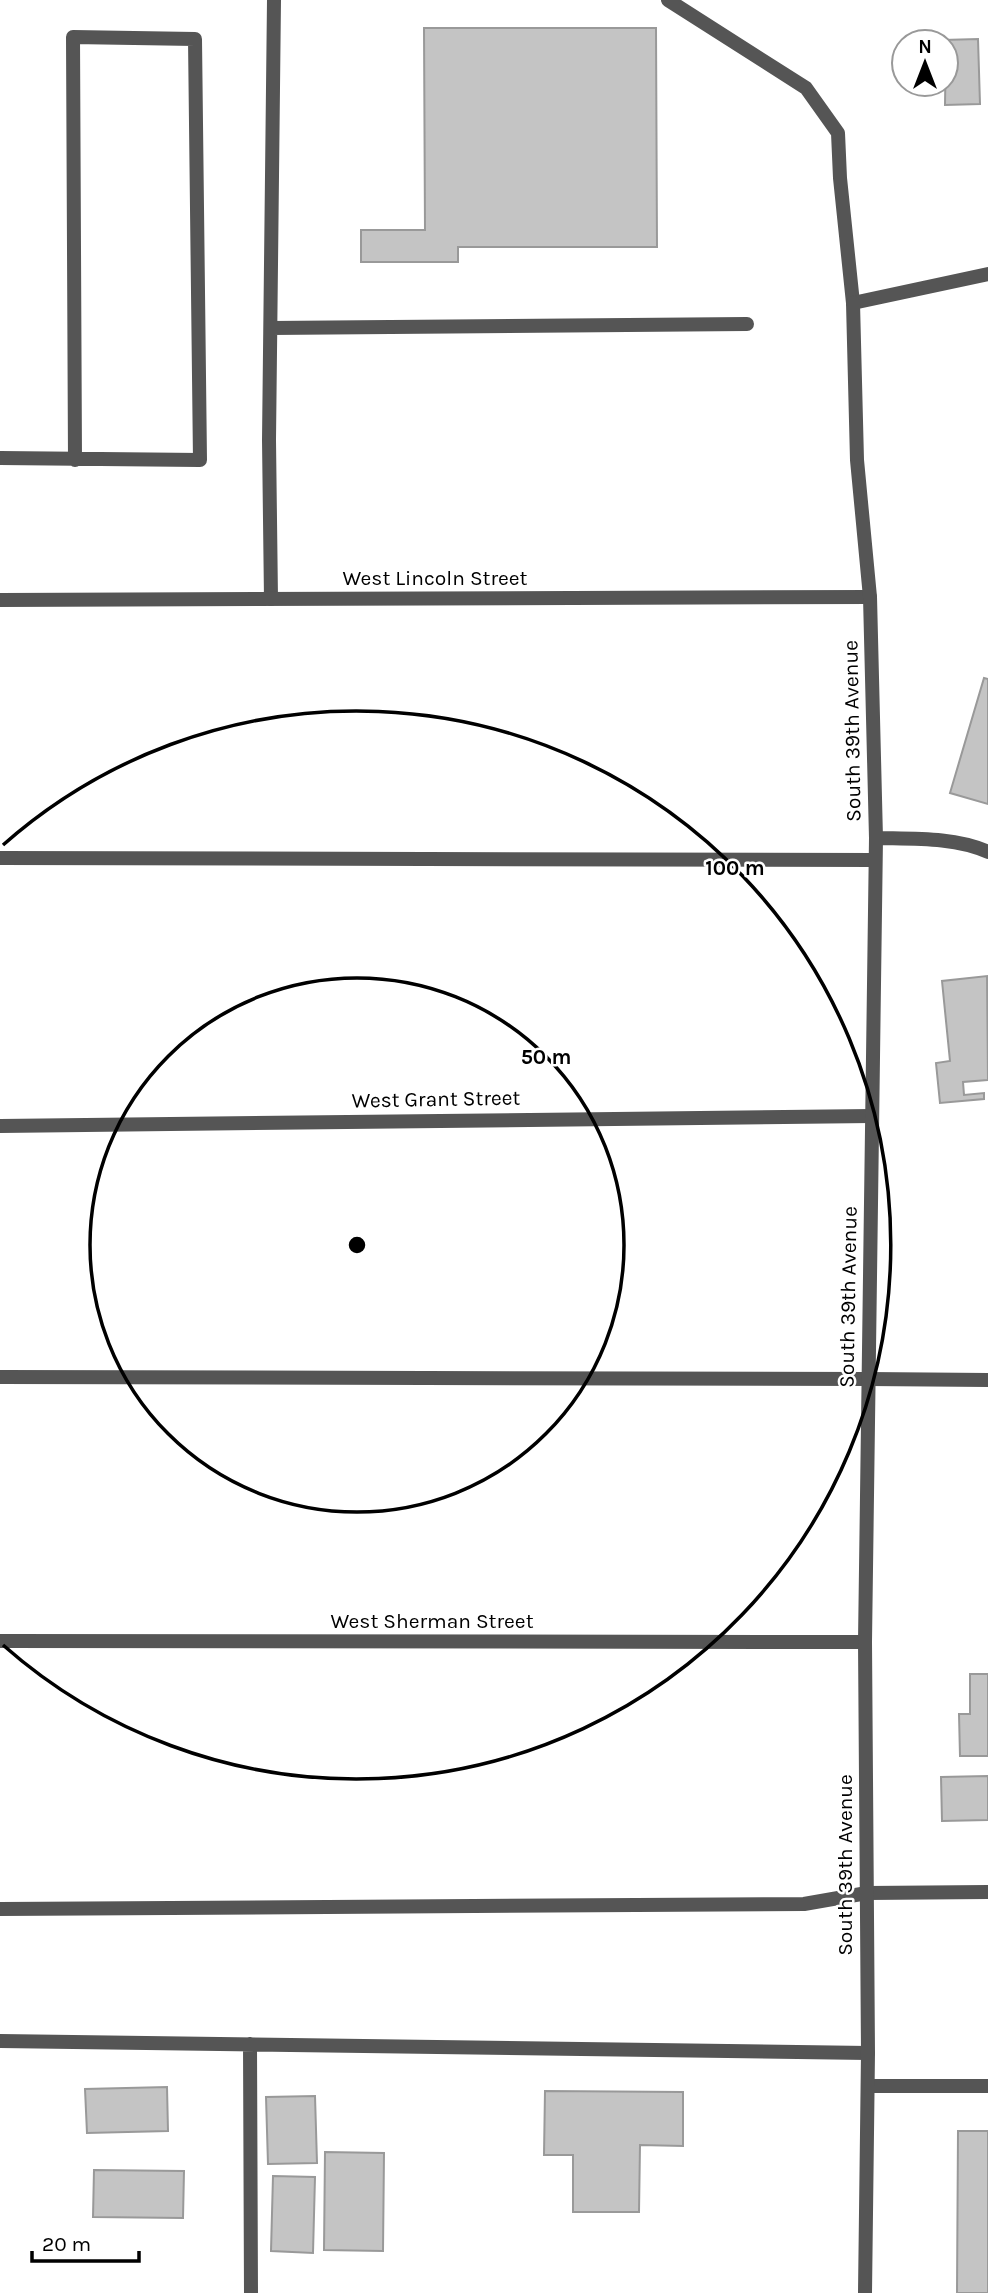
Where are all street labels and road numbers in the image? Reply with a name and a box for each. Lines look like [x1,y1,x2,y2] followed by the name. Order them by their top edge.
[342,566,528,590] street label: West Lincoln Street
[838,640,866,822] street label: South 39th Avenue
[351,1086,521,1112] street label: West Grant Street
[834,1206,862,1388] street label: South 39th Avenue
[330,1609,534,1633] street label: West Sherman Street
[833,1774,857,1956] street label: South 39th Avenue

